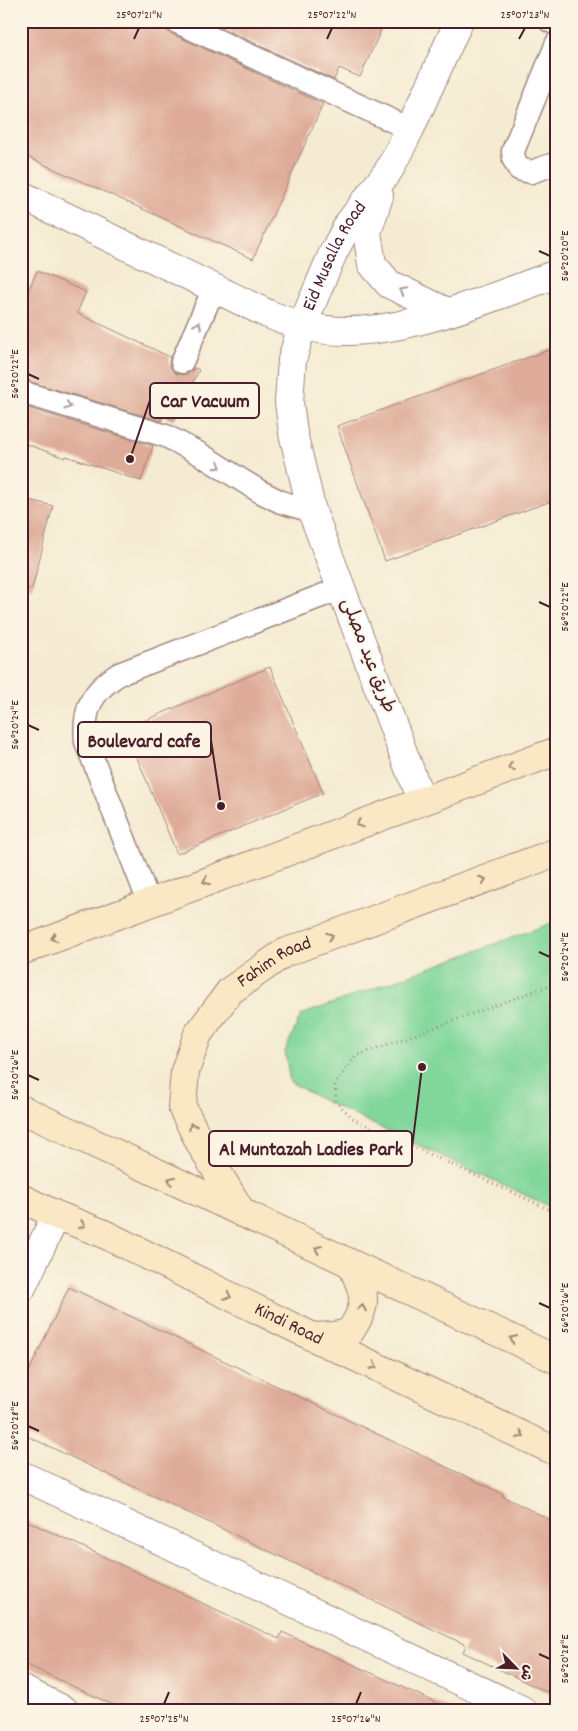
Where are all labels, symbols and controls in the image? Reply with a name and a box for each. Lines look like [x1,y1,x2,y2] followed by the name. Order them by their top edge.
[116,7,162,24] text: 25°07'21"N
[308,7,356,24] text: 25°07'22"N
[501,7,550,24] text: 25°07'23"N
[296,196,374,315] street label: Eid Musalla Road
[557,230,574,281] text: 56°20'20"E
[399,288,408,298] one-way arrow
[192,321,203,330] one-way arrow
[7,349,24,399] text: 56°20'22"E
[150,383,259,418] callout: Car Vacuum
[160,389,250,417] text: Car Vacuum
[63,400,72,410] one-way arrow
[212,460,221,469] one-way arrow
[557,582,574,632] text: 56°20'22"E
[333,594,401,718] street label: طريق عيد مصلى
[7,700,24,750] text: 56°20'24"E
[78,722,211,757] callout: Boulevard cafe
[88,729,201,757] text: Boulevard cafe
[507,761,516,771] one-way arrow
[355,818,363,828] one-way arrow
[203,875,211,885] one-way arrow
[478,876,486,886] one-way arrow
[232,930,315,995] street label: Fahim Road
[51,932,59,942] one-way arrow
[325,932,334,942] one-way arrow
[557,932,574,982] text: 56°20'24"E
[7,1049,24,1100] text: 56°20'26"E
[187,1122,198,1131] one-way arrow
[209,1131,412,1166] callout: Al Muntazah Ladies Park
[219,1137,403,1165] text: Al Muntazah Ladies Park
[167,1175,176,1186] one-way arrow
[77,1219,85,1229] one-way arrow
[314,1244,323,1255] one-way arrow
[557,1282,574,1333] text: 56°20'26"E
[223,1289,232,1300] one-way arrow
[249,1296,327,1353] street label: Kindi Road
[356,1303,367,1311] one-way arrow
[509,1335,518,1346] one-way arrow
[369,1360,378,1371] one-way arrow
[7,1401,24,1451] text: 56°20'28"E
[516,1429,525,1439] one-way arrow
[557,1634,574,1684] text: 56°20'28"E
[490,1644,540,1694] north arrow
[514,1661,538,1684] text: ش
[139,1711,189,1728] text: 25°07'25"N
[331,1711,381,1728] text: 25°07'26"N

